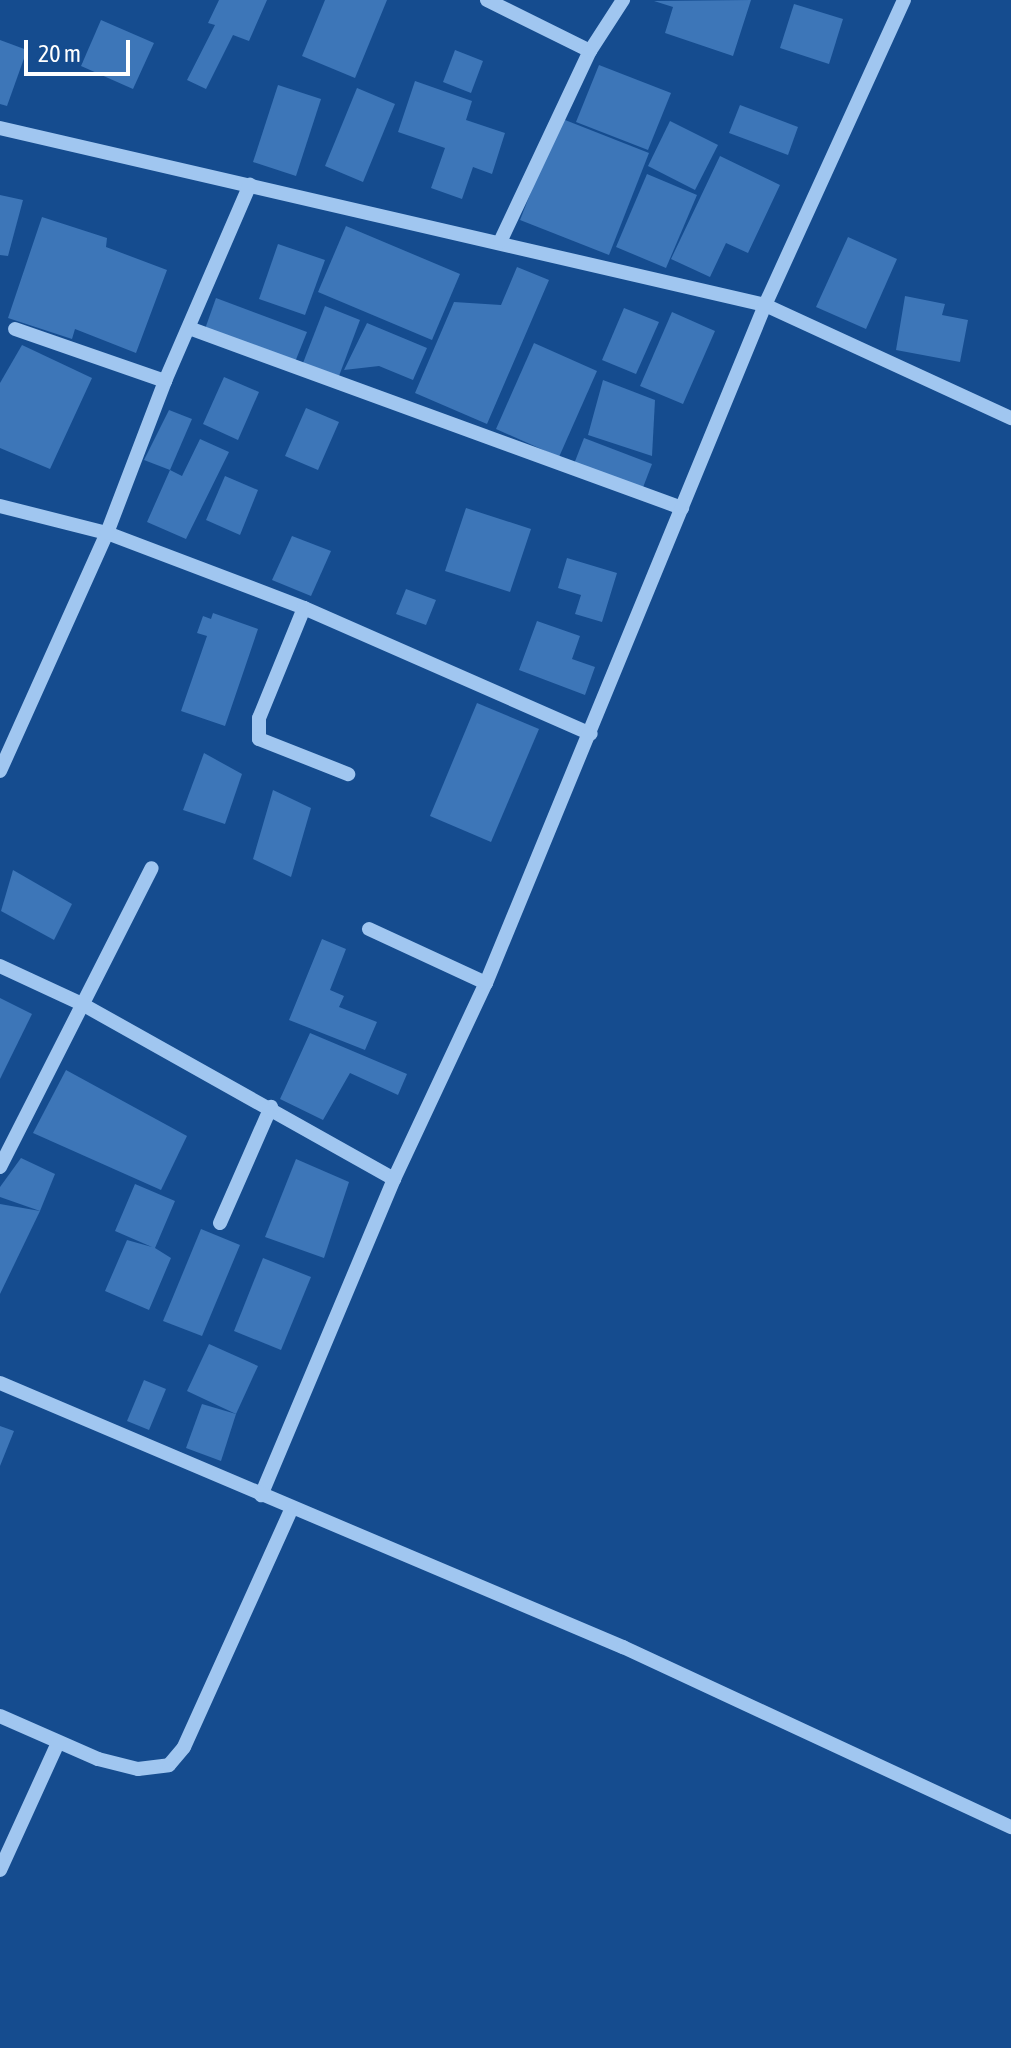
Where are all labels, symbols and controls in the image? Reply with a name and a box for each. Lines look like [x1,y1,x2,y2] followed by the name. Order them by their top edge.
[28,24,134,74] scale bar
[38,40,81,67] text: 20 m

